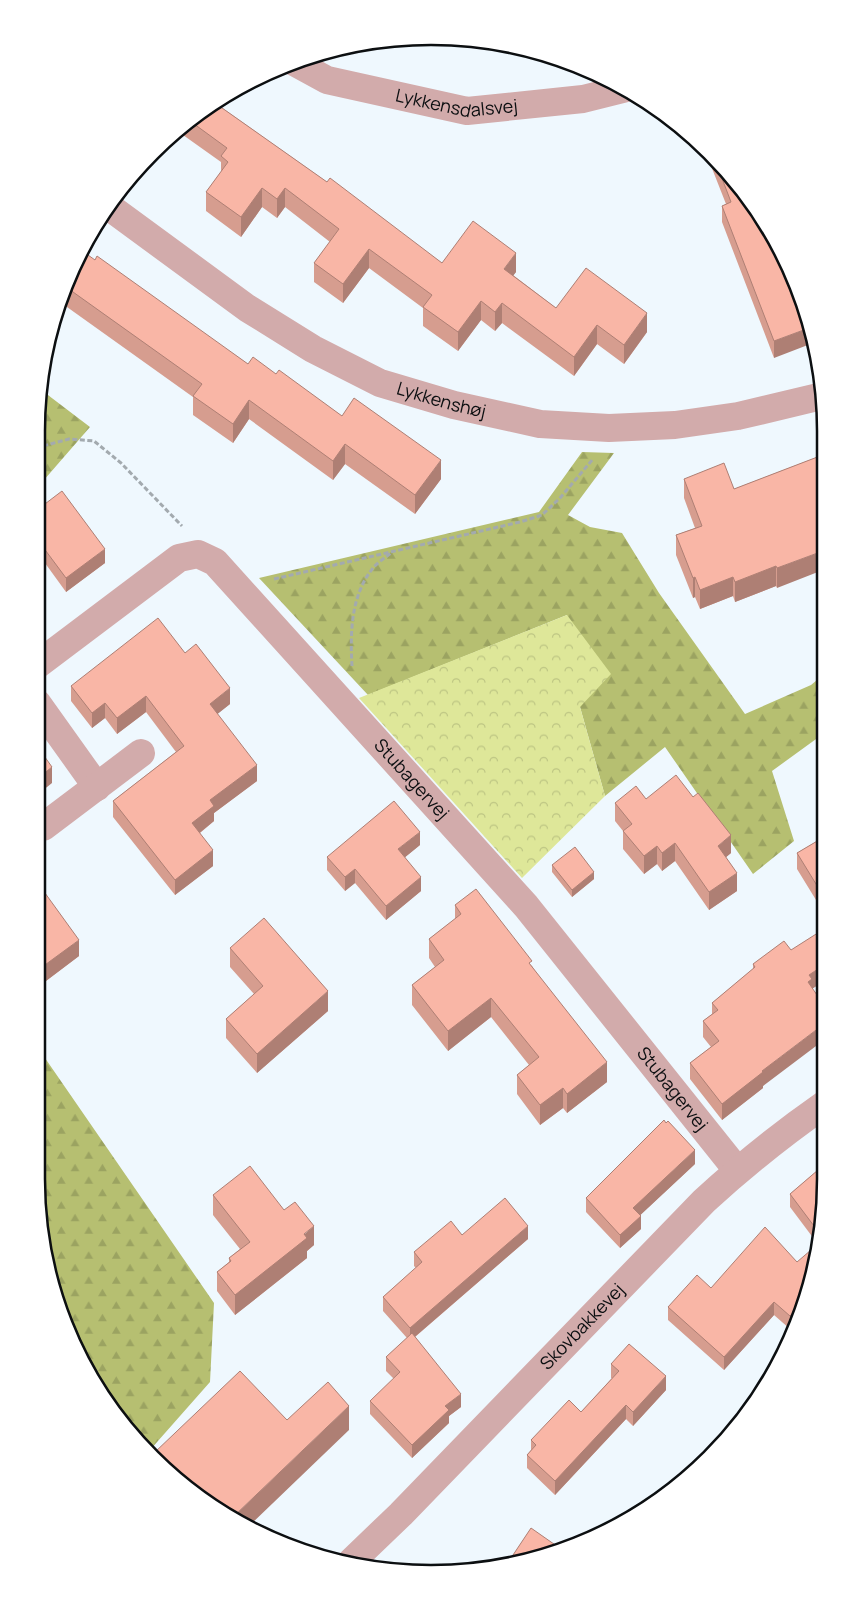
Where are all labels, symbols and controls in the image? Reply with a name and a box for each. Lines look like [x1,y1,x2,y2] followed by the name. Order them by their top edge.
[394,83,519,123] street label: Lykkensdalsvej
[394,376,488,423] street label: Lykkenshøj
[369,733,455,824] street label: Stubagervej
[632,1041,714,1135] street label: Stubagervej
[534,1278,629,1374] street label: Skovbakkevej

